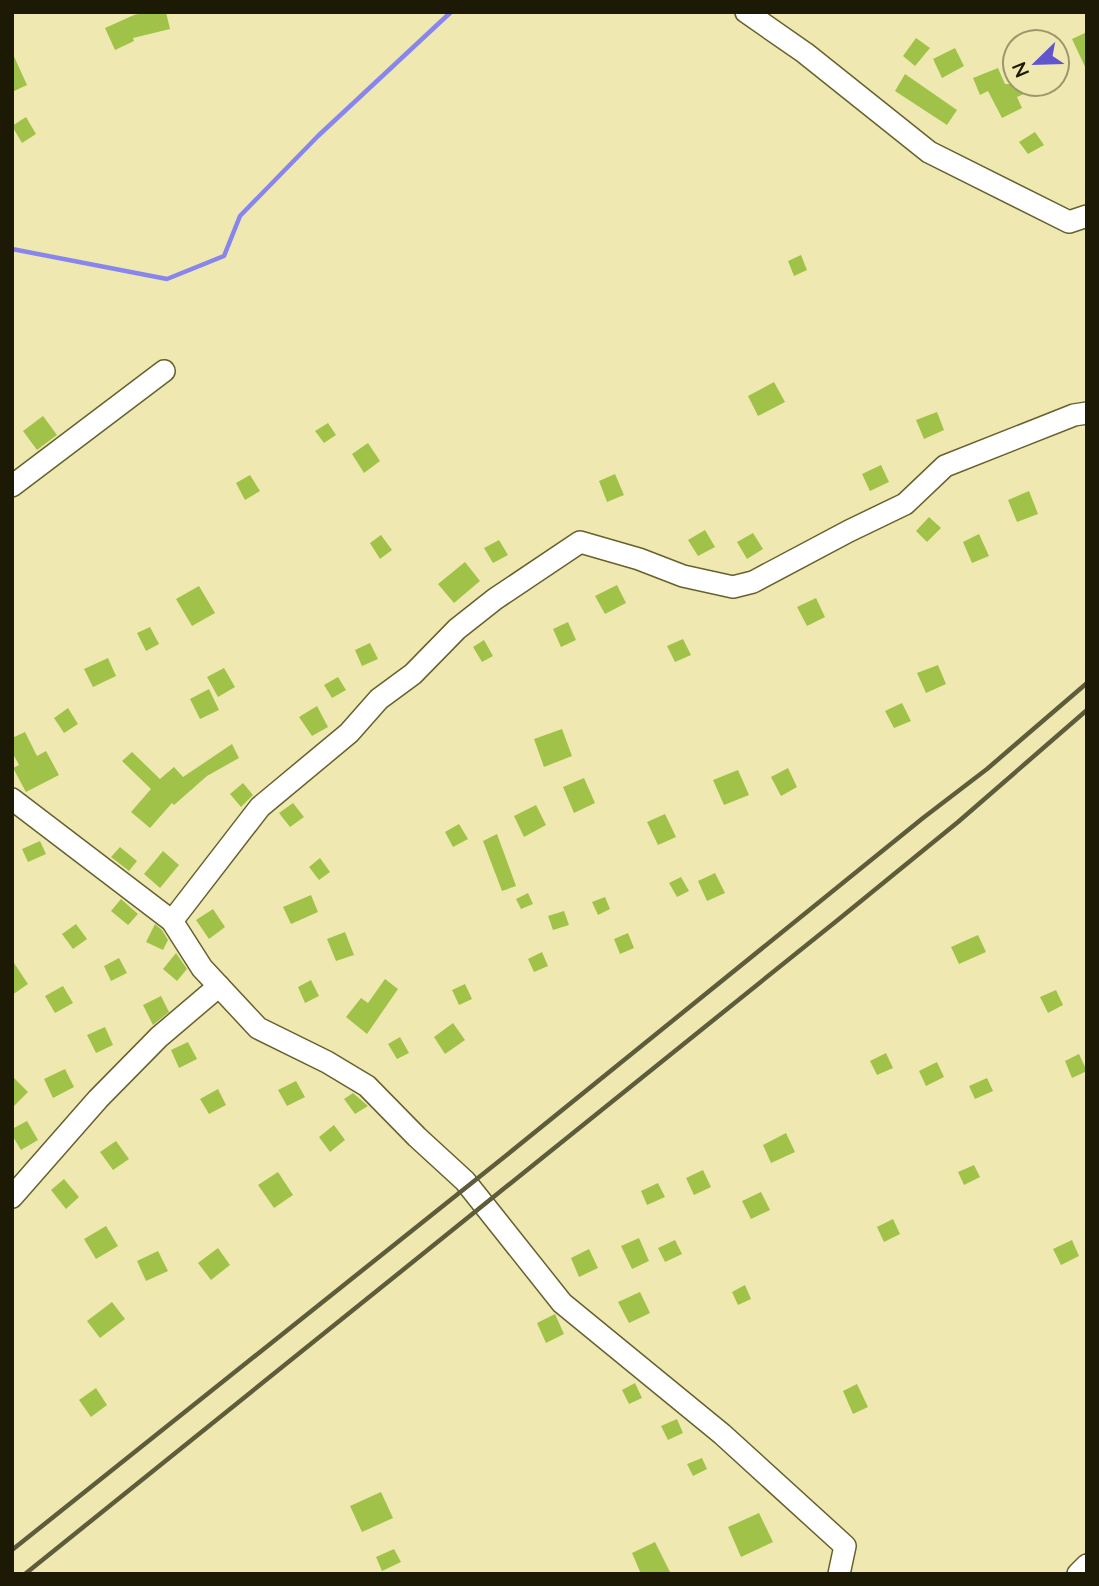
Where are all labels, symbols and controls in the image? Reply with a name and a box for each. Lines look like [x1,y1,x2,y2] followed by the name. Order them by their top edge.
[1001,28,1071,98] north arrow
[1006,59,1033,81] text: N

